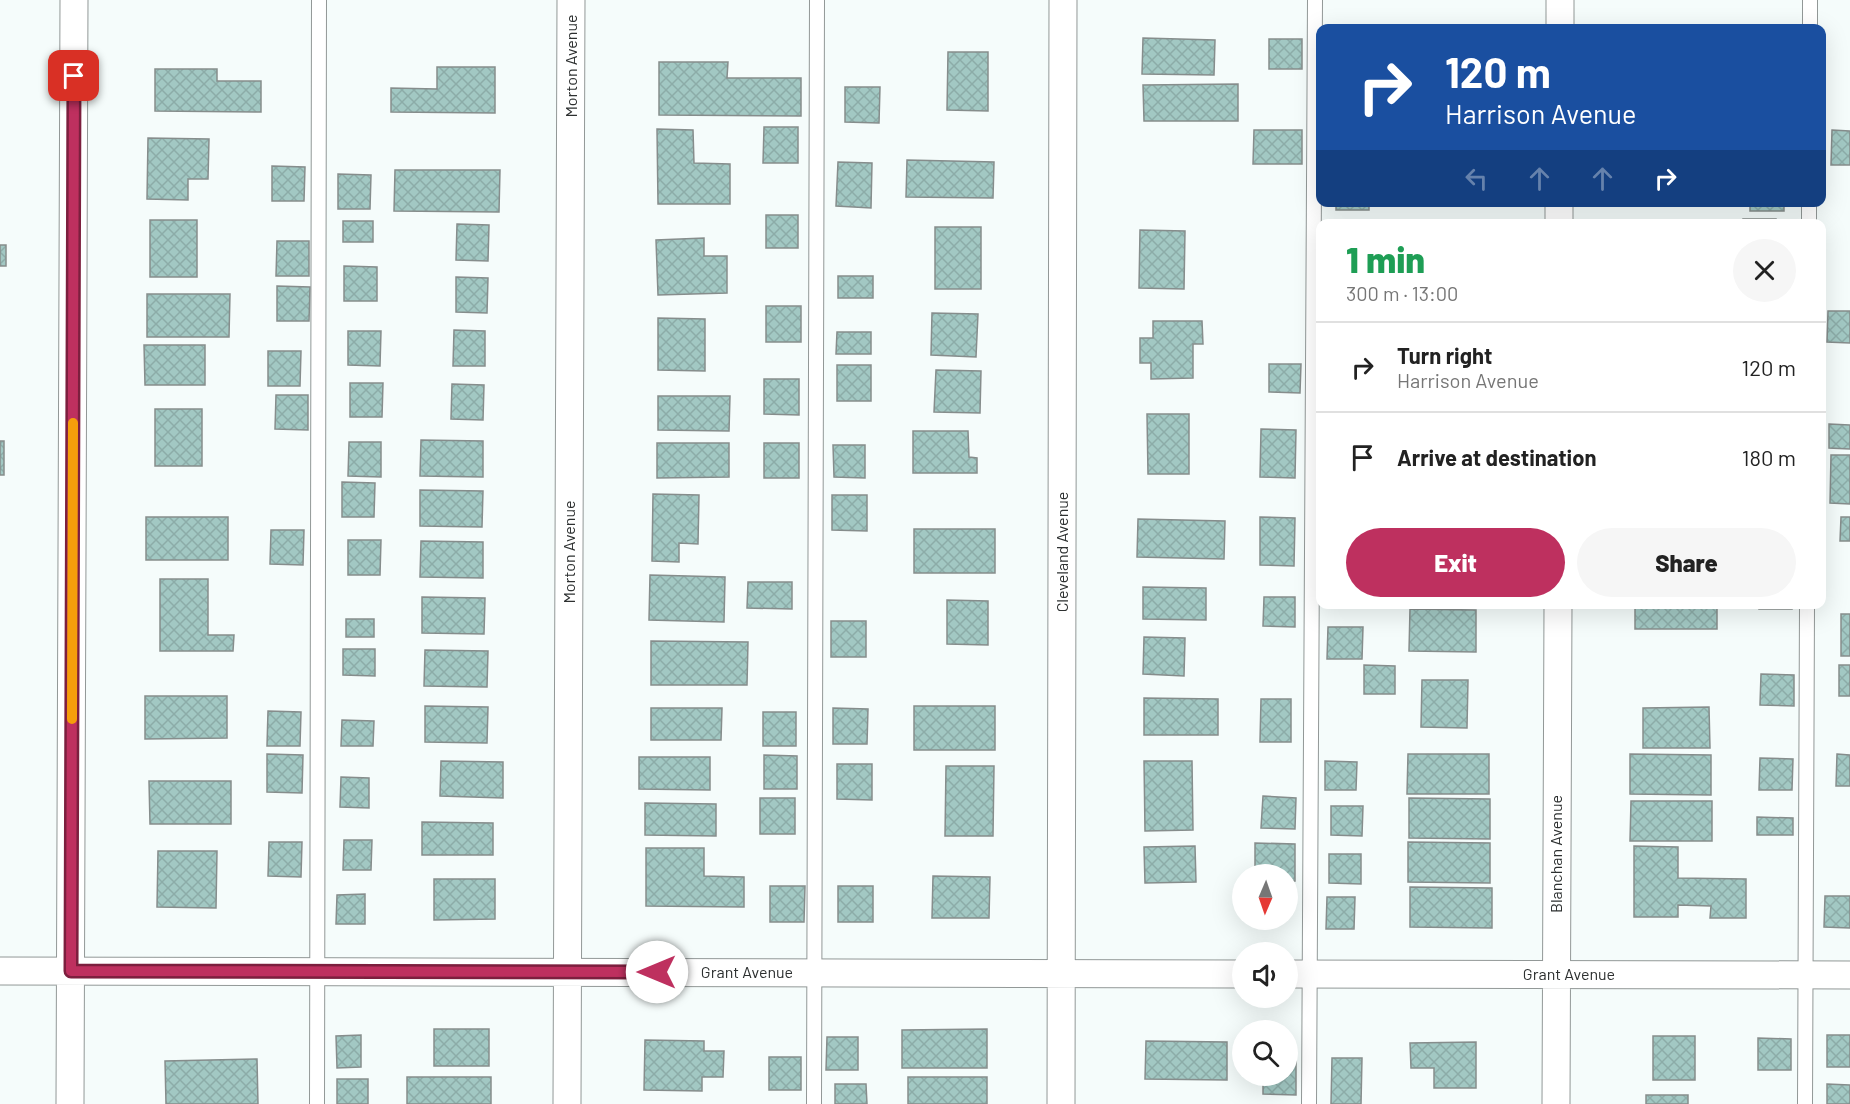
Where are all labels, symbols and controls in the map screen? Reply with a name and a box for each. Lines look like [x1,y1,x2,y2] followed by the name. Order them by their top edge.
[561,14,580,118] street label: Morton Avenue
[1445,46,1551,96] text: 120 m
[1346,48,1424,126] icon: right
[48,50,99,101] pin
[57,59,90,92] icon: arrive
[1445,97,1636,129] text: Harrison Avenue
[1460,162,1493,195] icon: left
[1523,162,1556,195] icon: ahead
[1586,162,1619,195] icon: ahead
[1649,162,1682,195] icon: right
[1346,237,1425,280] text: 1 min
[1733,239,1796,302] button: close
[1346,281,1458,305] text: 300 m · 13:00
[1397,342,1492,368] text: Turn right
[1346,351,1379,384] icon: right
[1741,354,1796,380] text: 120 m
[1397,368,1539,392] text: Harrison Avenue
[1346,441,1379,474] icon: arrive
[1397,444,1596,470] text: Arrive at destination
[1742,444,1796,470] text: 180 m
[1052,492,1071,612] street label: Cleveland Avenue
[559,500,578,604] street label: Morton Avenue
[1346,528,1565,597] button: Exit
[1577,528,1796,597] button: Share
[1546,795,1565,913] street label: Blanchan Avenue
[1232,864,1298,930] north arrow
[1232,864,1298,1086] map controls
[625,940,689,1004] position arrow
[1232,942,1298,1008] button: sound
[701,962,793,981] street label: Grant Avenue
[1523,964,1615,983] street label: Grant Avenue
[1232,1020,1298,1086] button: search

